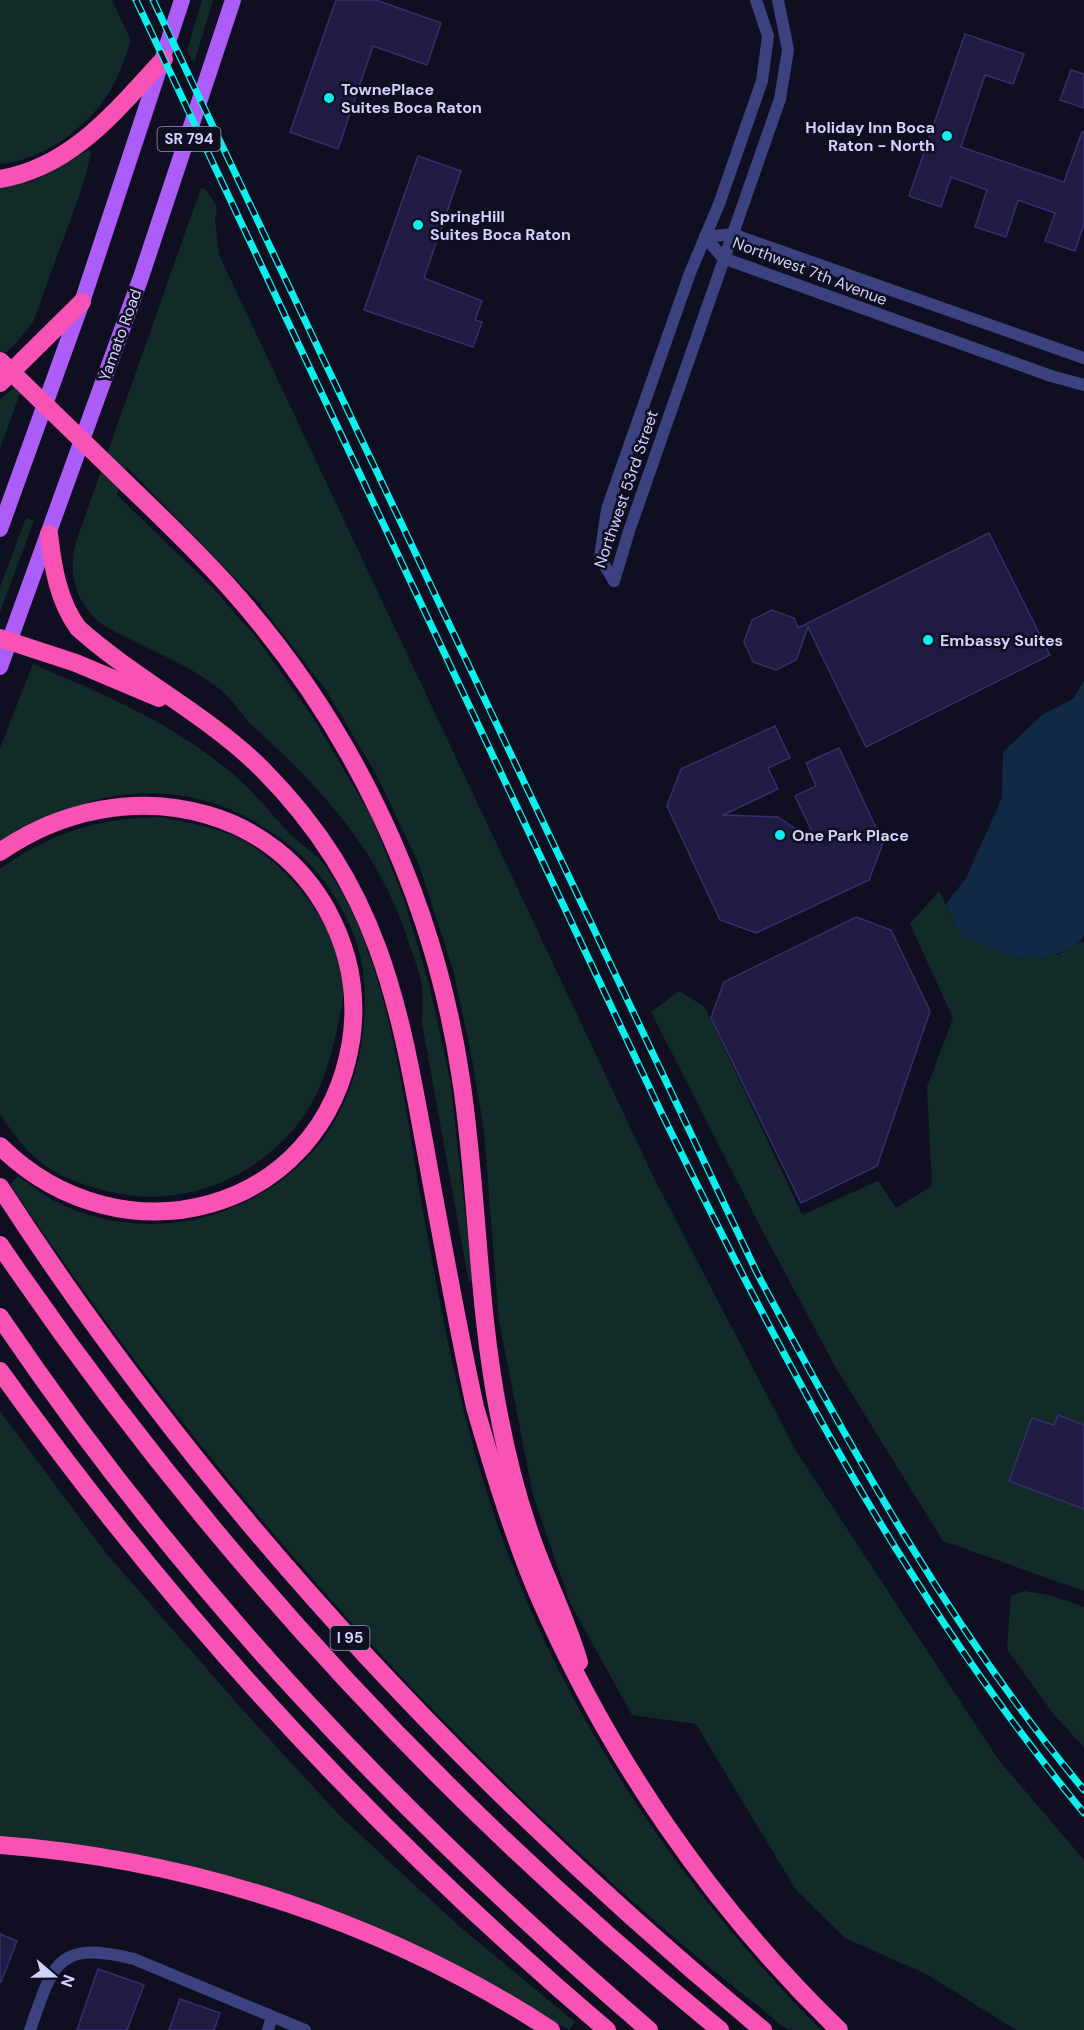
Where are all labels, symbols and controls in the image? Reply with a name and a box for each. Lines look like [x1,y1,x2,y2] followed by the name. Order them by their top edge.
[341,79,482,118] place label: TownePlace Suites Boca Raton
[322,91,336,105] marker: TownePlace Suites Boca Raton
[805,117,935,156] place label: Holiday Inn Boca Raton - North
[158,127,220,151] road number: SR 794
[940,129,954,143] marker: Holiday Inn Boca Raton - North
[430,206,571,245] place label: SpringHill Suites Boca Raton
[411,218,425,232] marker: SpringHill Suites Boca Raton
[730,232,890,310] street label: Northwest 7th Avenue
[94,286,146,384] street label: Yamato Road
[589,407,663,571] street label: Northwest 53rd Street
[940,630,1063,651] place label: Embassy Suites
[921,633,935,647] marker: Embassy Suites
[792,825,909,846] place label: One Park Place
[773,828,787,842] marker: One Park Place
[330,1626,370,1650] road number: I 95
[24,1946,84,2006] north arrow
[56,1972,79,1990] text: N

